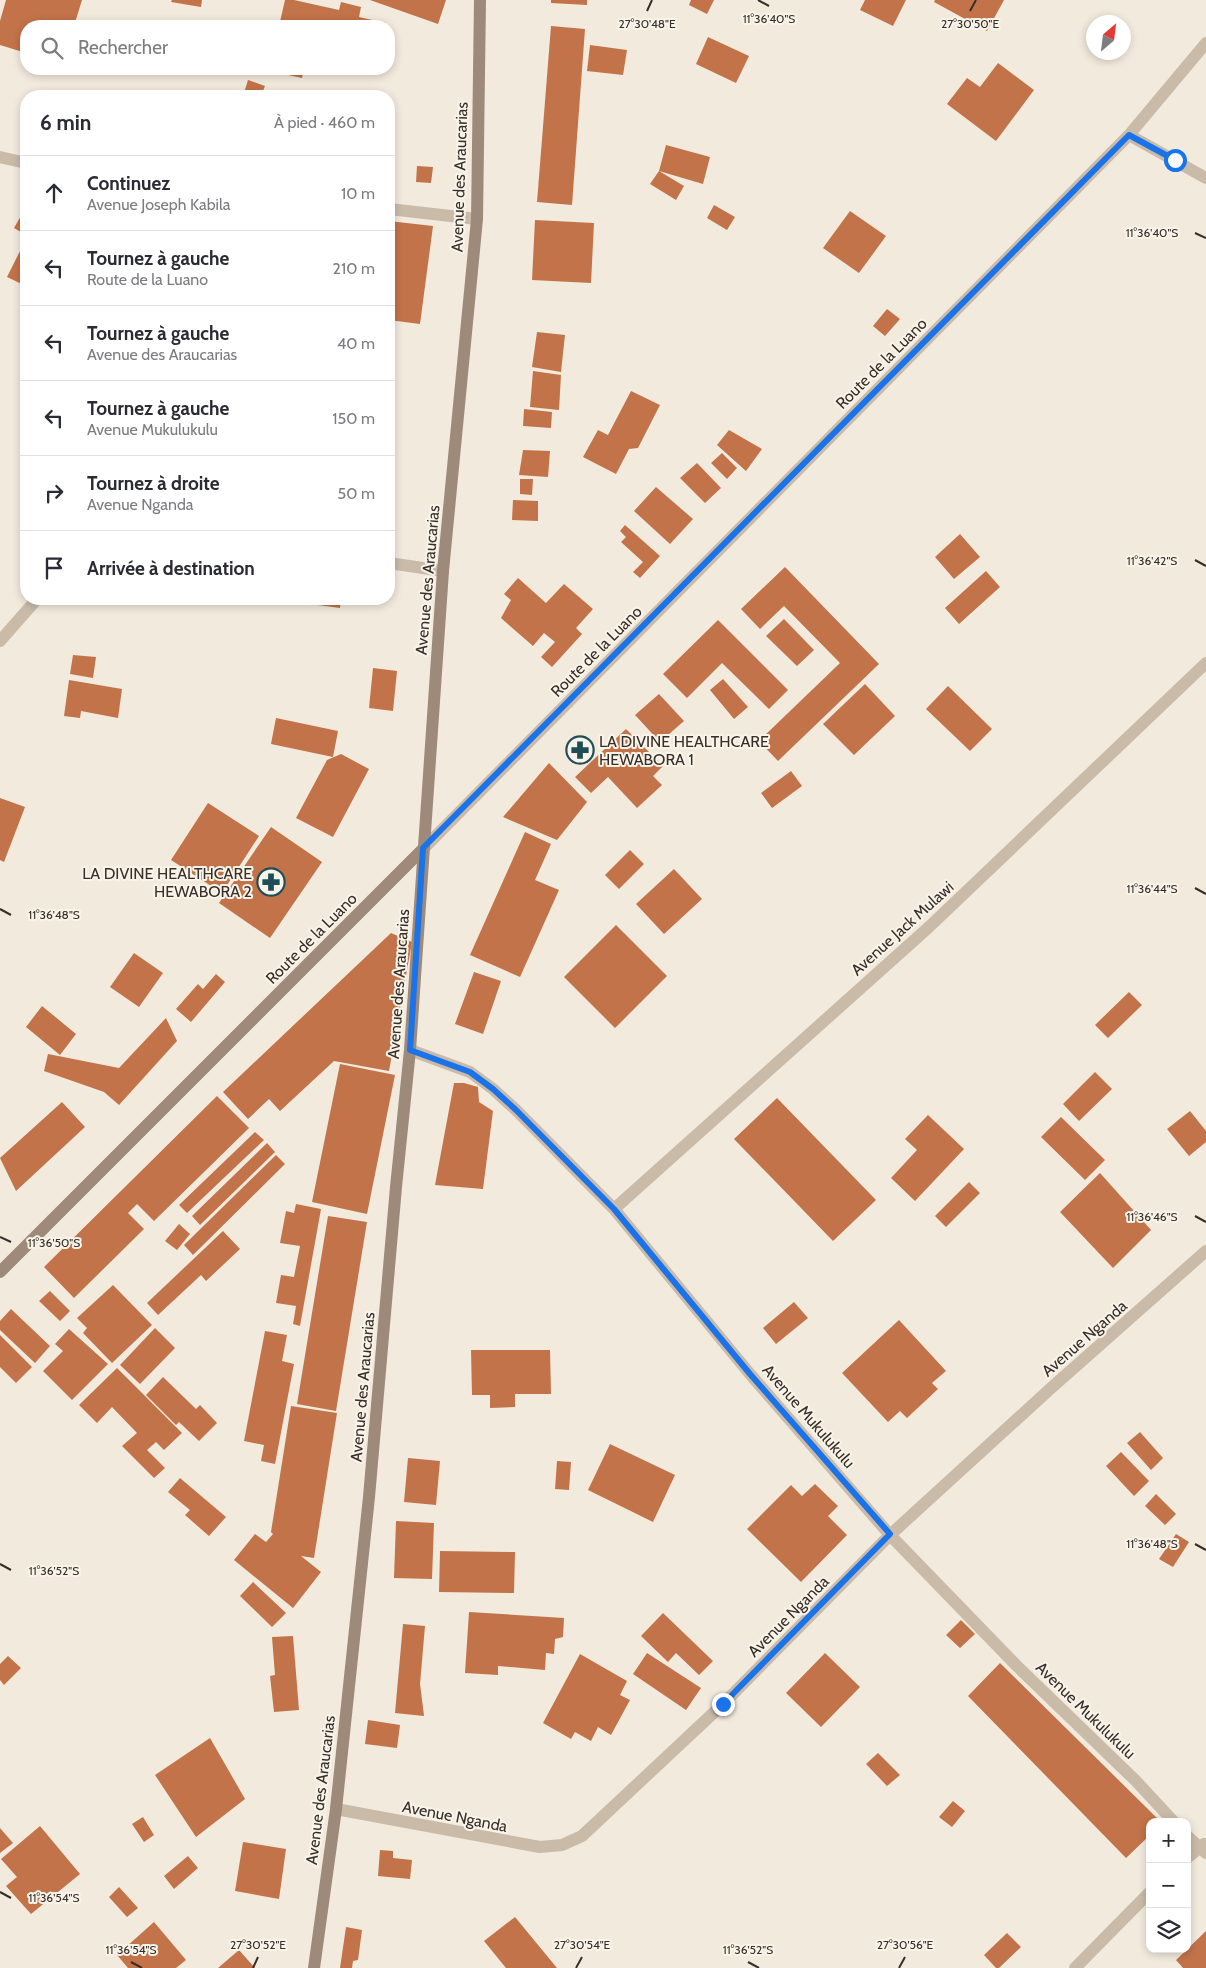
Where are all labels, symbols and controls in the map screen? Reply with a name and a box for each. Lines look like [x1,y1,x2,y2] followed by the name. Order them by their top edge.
[743,11,795,26] text: 11°36'40"S
[1086,15,1131,60] north arrow
[618,16,676,31] text: 27°30'48"E
[941,16,999,31] text: 27°30'50"E
[20,20,395,75] search box
[38,34,66,62] icon: search
[78,36,168,59] text: Rechercher
[447,101,472,252] street label: Avenue des Araucarias
[40,110,91,135] text: 6 min
[274,113,375,132] text: À pied · 460 m
[1164,149,1187,172] route start
[87,172,170,195] text: Continuez
[40,179,68,207] icon: ahead
[341,184,375,203] text: 10 m
[87,195,230,214] text: Avenue Joseph Kabila
[1126,225,1178,240] text: 11°36'40"S
[87,247,229,270] text: Tournez à gauche
[40,254,68,282] icon: left
[333,259,375,278] text: 210 m
[87,270,208,289] text: Route de la Luano
[832,314,931,413] street label: Route de la Luano
[87,322,229,345] text: Tournez à gauche
[40,329,68,357] icon: left
[337,334,375,353] text: 40 m
[87,345,237,364] text: Avenue des Araucarias
[87,397,229,420] text: Tournez à gauche
[40,404,68,432] icon: left
[332,409,375,428] text: 150 m
[87,420,218,439] text: Avenue Mukulukulu
[87,472,220,495] text: Tournez à droite
[40,479,68,507] icon: right
[338,484,375,503] text: 50 m
[87,495,194,514] text: Avenue Nganda
[411,504,444,656] street label: Avenue des Araucarias
[1127,553,1177,568] text: 11°36'42"S
[40,554,68,582] icon: arrive
[87,557,255,580] text: Arrivée à destination
[547,602,646,701] street label: Route de la Luano
[599,732,769,769] place label: LA DIVINE HEALTHCARE HEWABORA 1
[565,735,595,765] pharmacy icon: LA DIVINE HEALTHCARE HEWABORA 1
[82,864,252,901] place label: LA DIVINE HEALTHCARE HEWABORA 2
[256,867,286,897] pharmacy icon: LA DIVINE HEALTHCARE HEWABORA 2
[847,877,958,979] street label: Avenue Jack Mulawi
[1126,881,1178,896] text: 11°36'44"S
[262,889,361,988] street label: Route de la Luano
[28,907,80,922] text: 11°36'48"S
[384,908,413,1060] street label: Avenue des Araucarias
[1126,1209,1178,1224] text: 11°36'46"S
[28,1235,80,1250] text: 11°36'50"S
[1038,1296,1131,1380] street label: Avenue Nganda
[346,1311,379,1463] street label: Avenue des Araucarias
[758,1361,859,1472] street label: Avenue Mukulukulu
[1126,1536,1178,1551] text: 11°36'48"S
[29,1563,79,1578] text: 11°36'52"S
[744,1572,833,1661] street label: Avenue Nganda
[1032,1658,1139,1763] street label: Avenue Mukulukulu
[712,1693,735,1716] route end
[302,1714,339,1866] street label: Avenue des Araucarias
[401,1797,509,1836] street label: Avenue Nganda
[1146,1818,1191,1953] map controls
[1146,1818,1191,1863] button: +
[1146,1863,1191,1908] button: −
[29,1890,79,1905] text: 11°36'54"S
[1146,1908,1191,1953] button: layers
[230,1937,286,1952] text: 27°30'52"E
[554,1937,611,1952] text: 27°30'54"E
[877,1937,934,1952] text: 27°30'56"E
[106,1942,156,1957] text: 11°36'54"S
[723,1942,773,1957] text: 11°36'52"S

